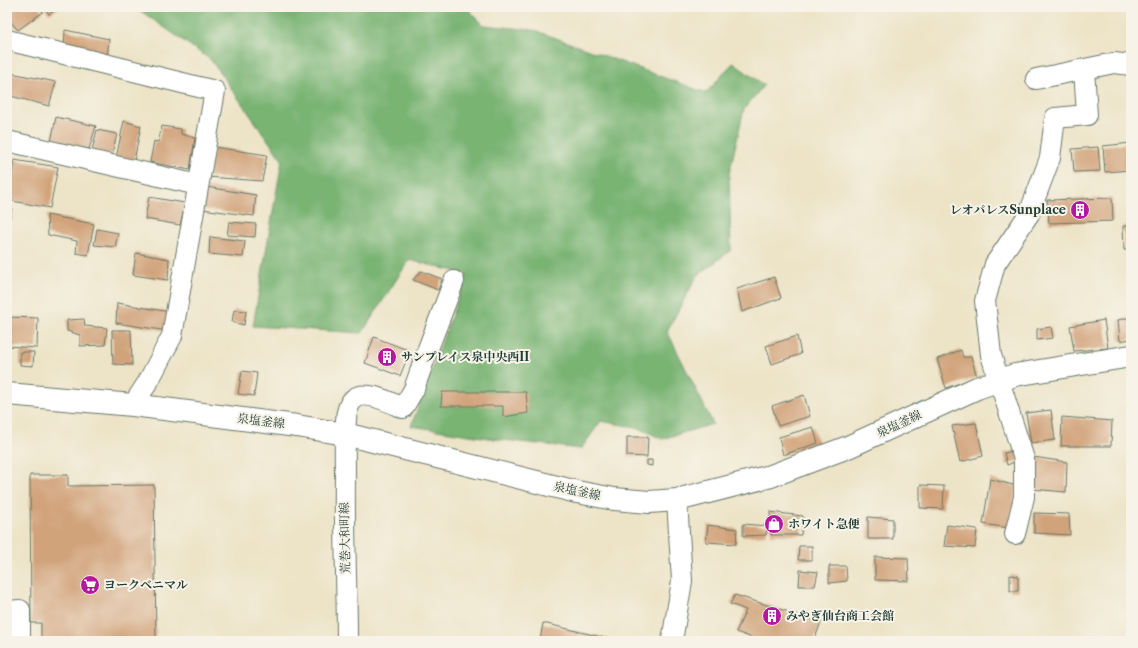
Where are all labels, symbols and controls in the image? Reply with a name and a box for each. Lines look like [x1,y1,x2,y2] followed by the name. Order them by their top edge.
[1069,199,1091,221] building icon: レオパレスSunplace
[950,202,1066,217] place label: レオパレスSunplace
[376,346,398,368] building icon: サンプレイス泉中央西II
[401,349,529,364] place label: サンプレイス泉中央西II
[874,407,924,440] street label: 泉塩釜線
[236,410,286,431] street label: 泉塩釜線
[552,478,602,503] street label: 泉塩釜線
[336,502,353,574] street label: 荒巻大和町線
[763,513,785,535] shop icon: ホワイト急便
[788,516,860,531] place label: ホワイト急便
[79,574,101,596] supermarket icon: ヨークベニマル
[104,577,188,592] place label: ヨークベニマル
[761,605,783,627] building icon: みやぎ仙台商工会館
[786,608,894,623] place label: みやぎ仙台商工会館

